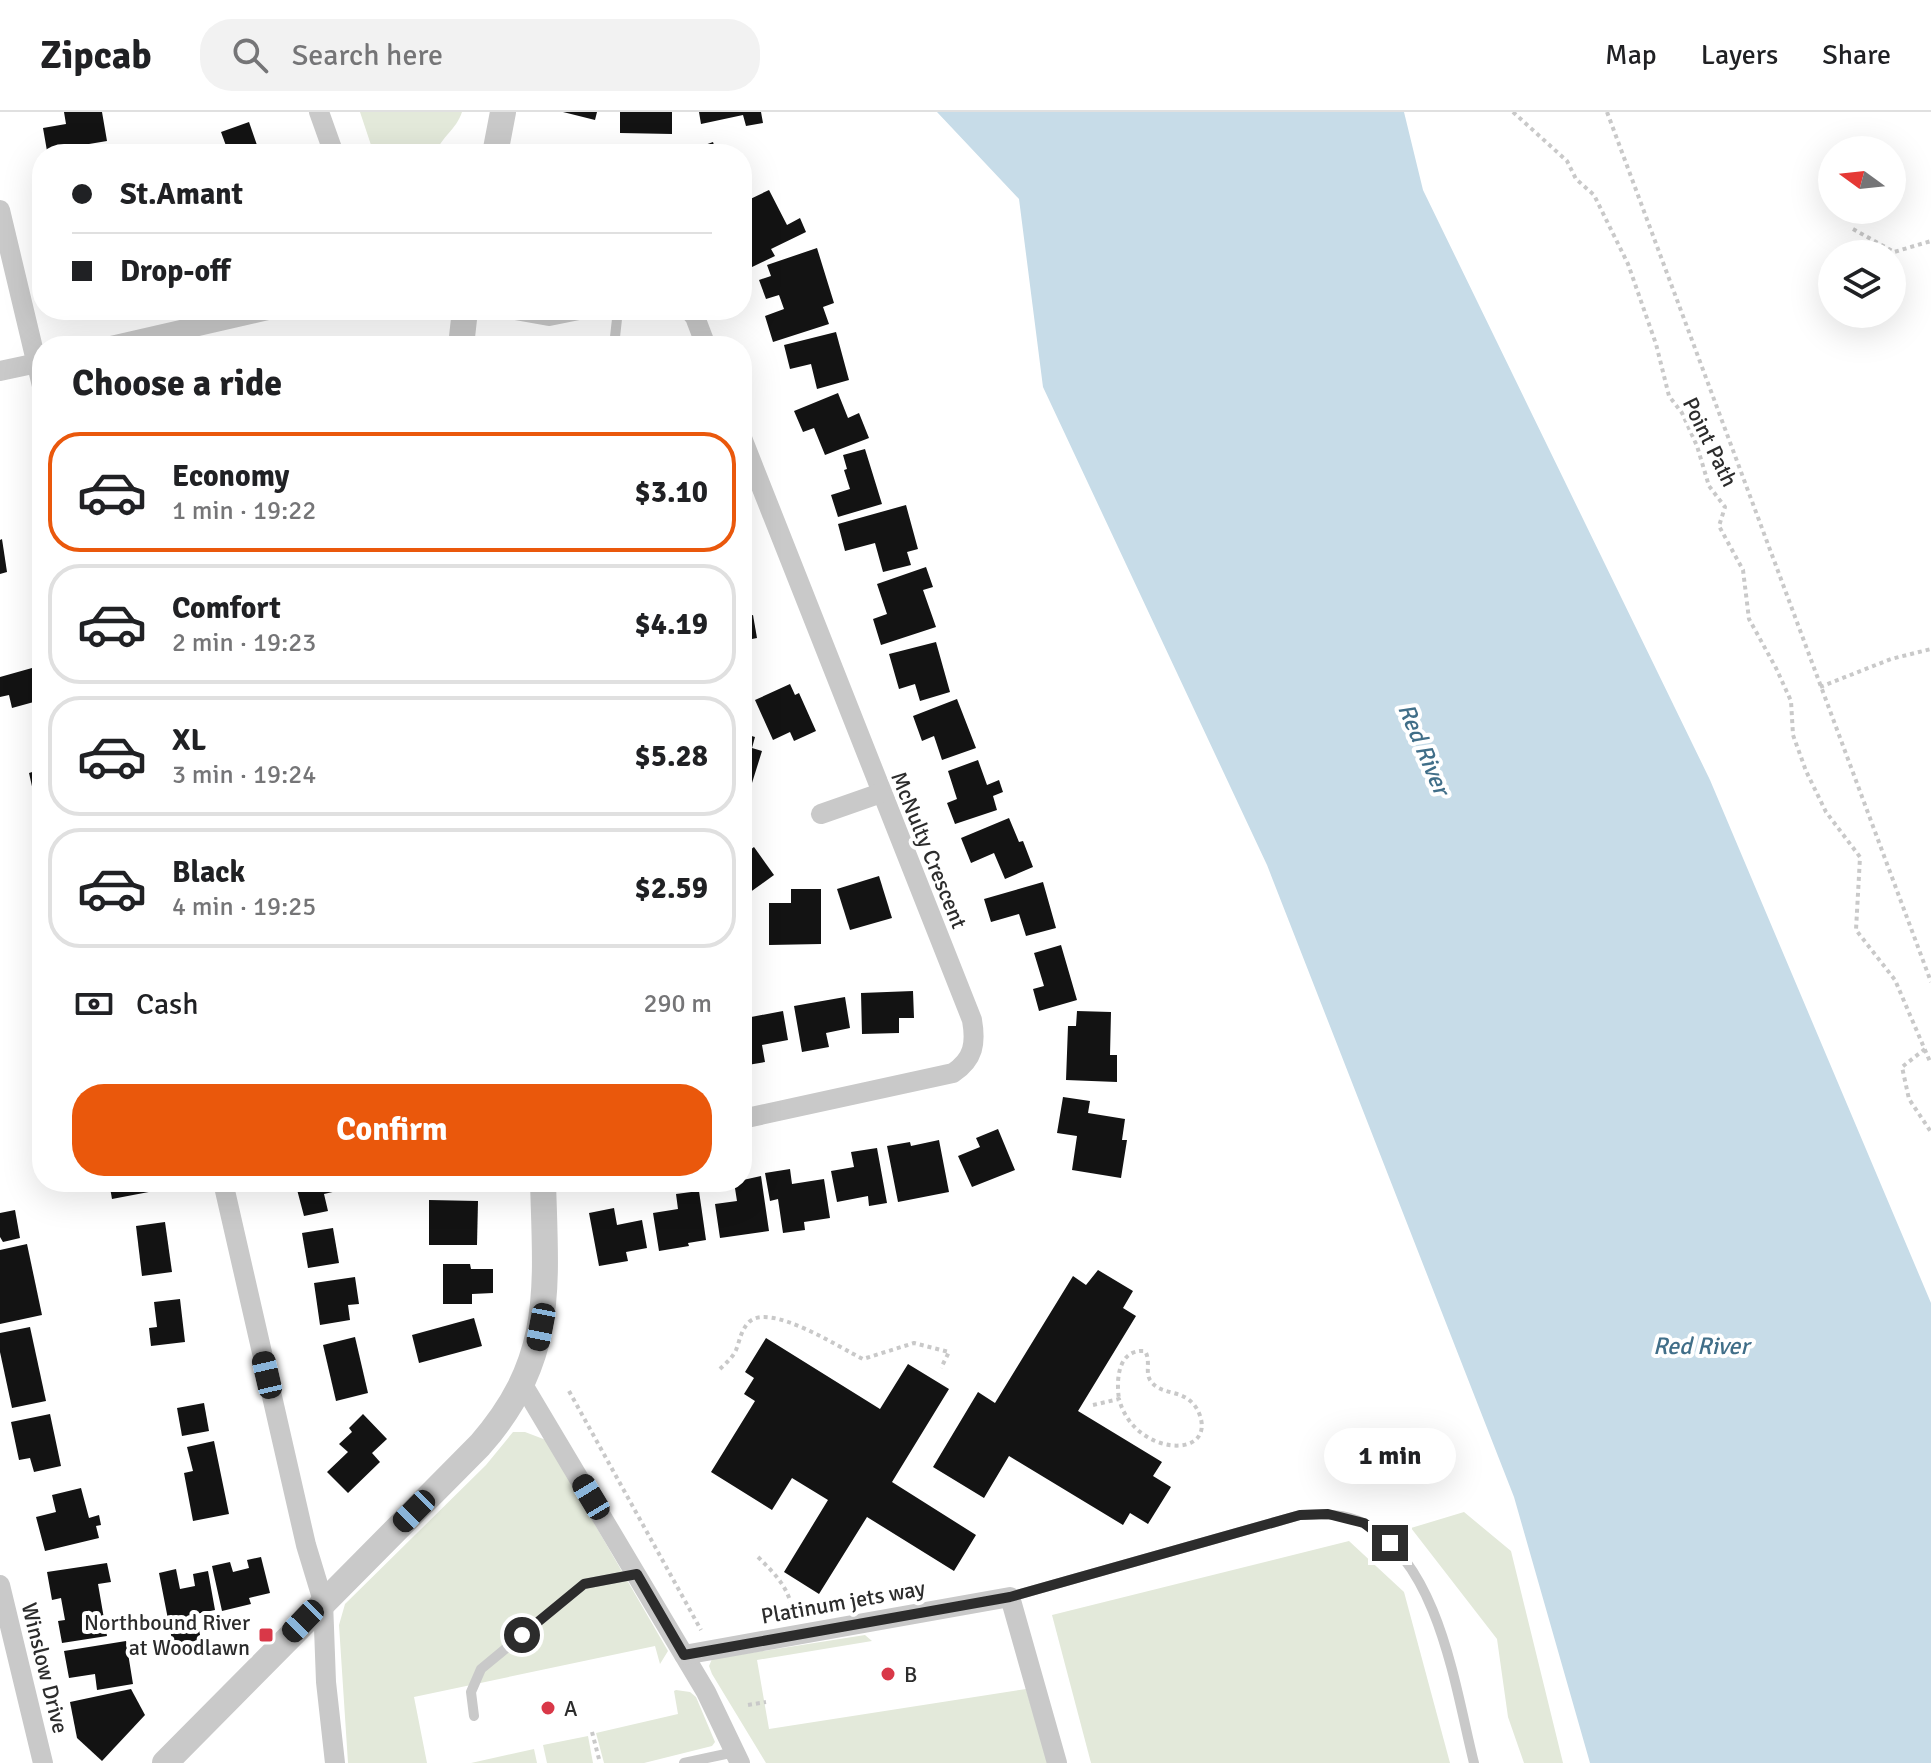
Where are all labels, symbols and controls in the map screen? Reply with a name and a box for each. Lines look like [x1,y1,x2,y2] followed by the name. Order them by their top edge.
[200,19,760,91] search box
[40,32,152,79] text: Zipcab
[228,33,272,77] icon: search
[292,37,443,74] text: Search here
[1605,38,1657,72] text: Map
[1701,38,1778,72] text: Layers
[1822,38,1891,72] text: Share
[1818,136,1906,224] north arrow
[1818,136,1906,328] map controls
[120,176,243,213] text: St.Amant
[1818,240,1906,328] button: layers
[120,253,230,290] text: Drop-off
[72,361,282,406] text: Choose a ride
[1677,393,1743,491] street label: Point Path
[76,456,148,528] icon: car
[172,458,289,495] text: Economy
[635,474,708,511] text: $3.10
[172,495,316,527] text: 1 min · 19:22
[76,588,148,660] icon: car
[172,590,281,627] text: Comfort
[635,606,708,643] text: $4.19
[172,627,316,659] text: 2 min · 19:23
[1391,699,1458,802] water label: Red River
[76,720,148,792] icon: car
[172,722,206,759] text: XL
[635,738,708,775] text: $5.28
[172,759,316,791] text: 3 min · 19:24
[885,768,973,933] street label: McNulty Crescent
[76,852,148,924] icon: car
[172,854,245,891] text: Black
[635,870,708,907] text: $2.59
[172,891,316,923] text: 4 min · 19:25
[72,982,116,1026] icon: cash
[136,986,199,1023] text: Cash
[643,988,712,1020] text: 290 m
[72,1084,712,1176] button: Confirm
[525,1301,557,1353] car
[1653,1331,1752,1361] water label: Red River
[250,1349,284,1401] car
[1324,1427,1456,1483] callout: 1 min
[1359,1440,1421,1472] text: 1 min
[568,1470,614,1524] car
[389,1486,439,1536] car
[1372,1525,1408,1561] route end
[759,1574,928,1630] street label: Platinum jets way
[278,1595,328,1647] car
[16,1600,74,1736] street label: Winslow Drive
[84,1609,250,1661] place label: Northbound River at Woodlawn
[504,1617,540,1653] route start
[257,1626,275,1644] marker: Northbound River at Woodlawn
[904,1661,917,1688] place label: B
[879,1665,897,1683] marker: B
[564,1695,578,1722] place label: A
[539,1699,557,1717] marker: A

